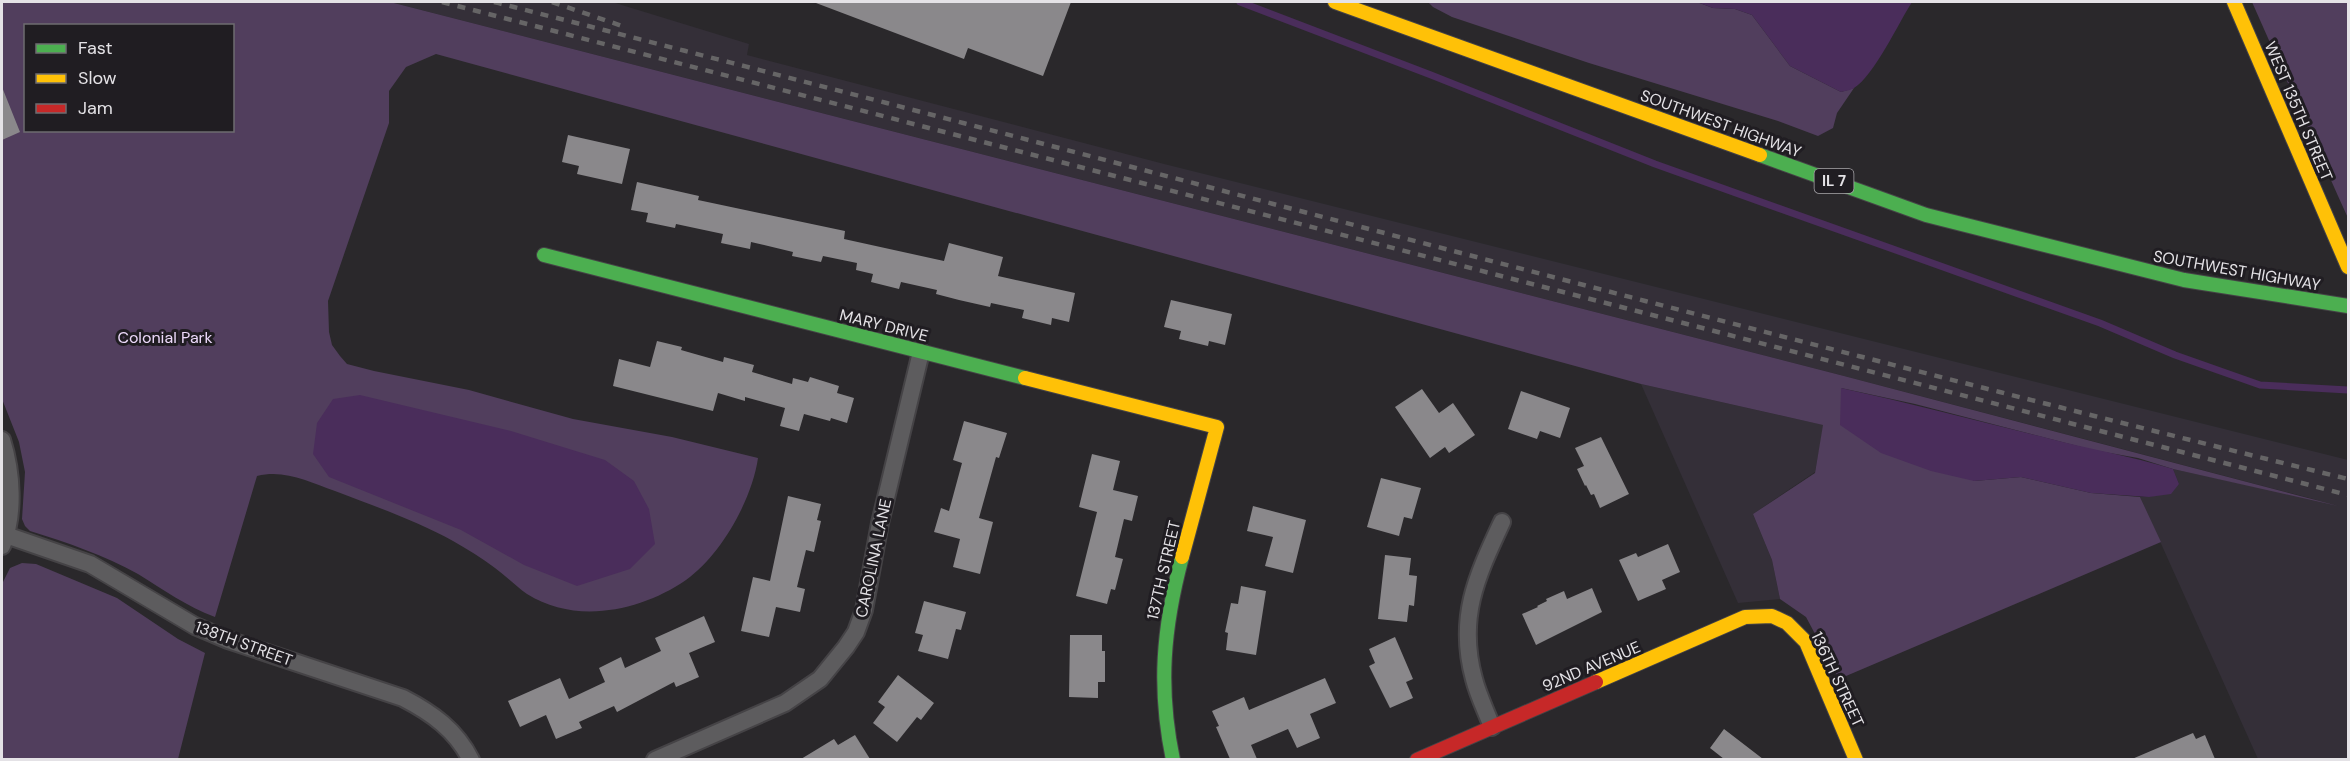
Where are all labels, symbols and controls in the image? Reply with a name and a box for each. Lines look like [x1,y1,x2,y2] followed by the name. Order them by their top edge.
[24,24,234,132] legend
[78,36,113,60] text: Fast
[2260,38,2337,184] street label: WEST 135TH STREET
[78,66,117,90] text: Slow
[1638,85,1804,162] street label: SOUTHWEST HIGHWAY
[78,96,113,120] text: Jam
[1814,169,1854,193] road number: IL 7
[2152,245,2322,296] street label: SOUTHWEST HIGHWAY
[837,304,930,347] street label: MARY DRIVE
[117,327,213,348] park label: Colonial Park
[851,497,896,619] street label: CAROLINA LANE
[1142,518,1185,622] street label: 137TH STREET
[192,616,296,671] street label: 138TH STREET
[1806,628,1869,730] street label: 136TH STREET
[1539,636,1643,697] street label: 92ND AVENUE

